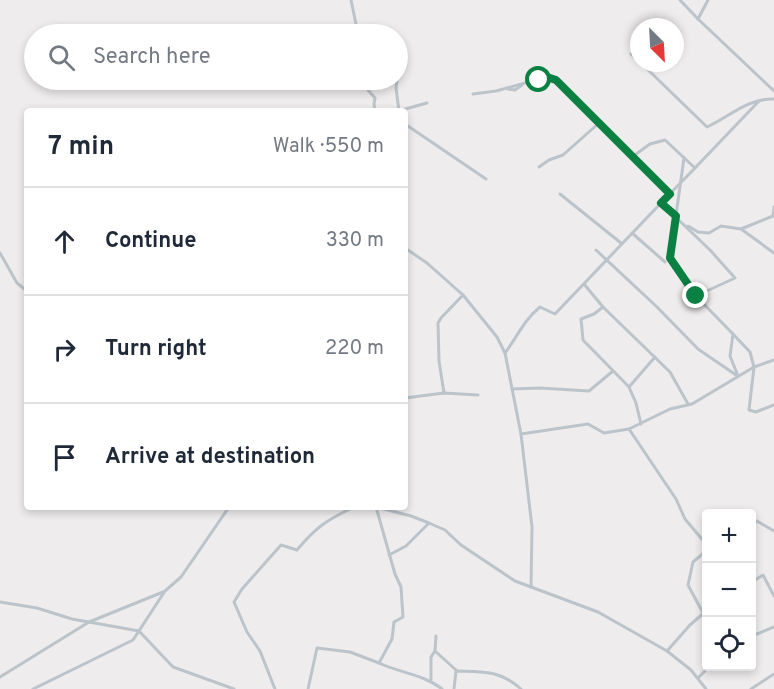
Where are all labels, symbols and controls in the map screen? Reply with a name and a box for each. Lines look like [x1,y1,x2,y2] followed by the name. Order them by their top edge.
[630,18,684,72] north arrow
[24,24,408,90] search box
[45,41,78,74] icon: search
[93,44,211,71] text: Search here
[525,66,551,92] route start
[48,131,114,164] text: 7 min
[273,134,384,160] text: Walk · 550 m
[48,225,81,258] icon: ahead
[105,228,196,255] text: Continue
[326,228,384,254] text: 330 m
[682,282,708,308] route end
[48,333,81,366] icon: right
[105,336,207,363] text: Turn right
[325,336,384,362] text: 220 m
[48,441,81,474] icon: arrive
[105,444,315,471] text: Arrive at destination
[702,509,756,671] map controls
[702,509,756,563] button: +
[702,563,756,617] button: −
[702,617,756,671] button: locate

